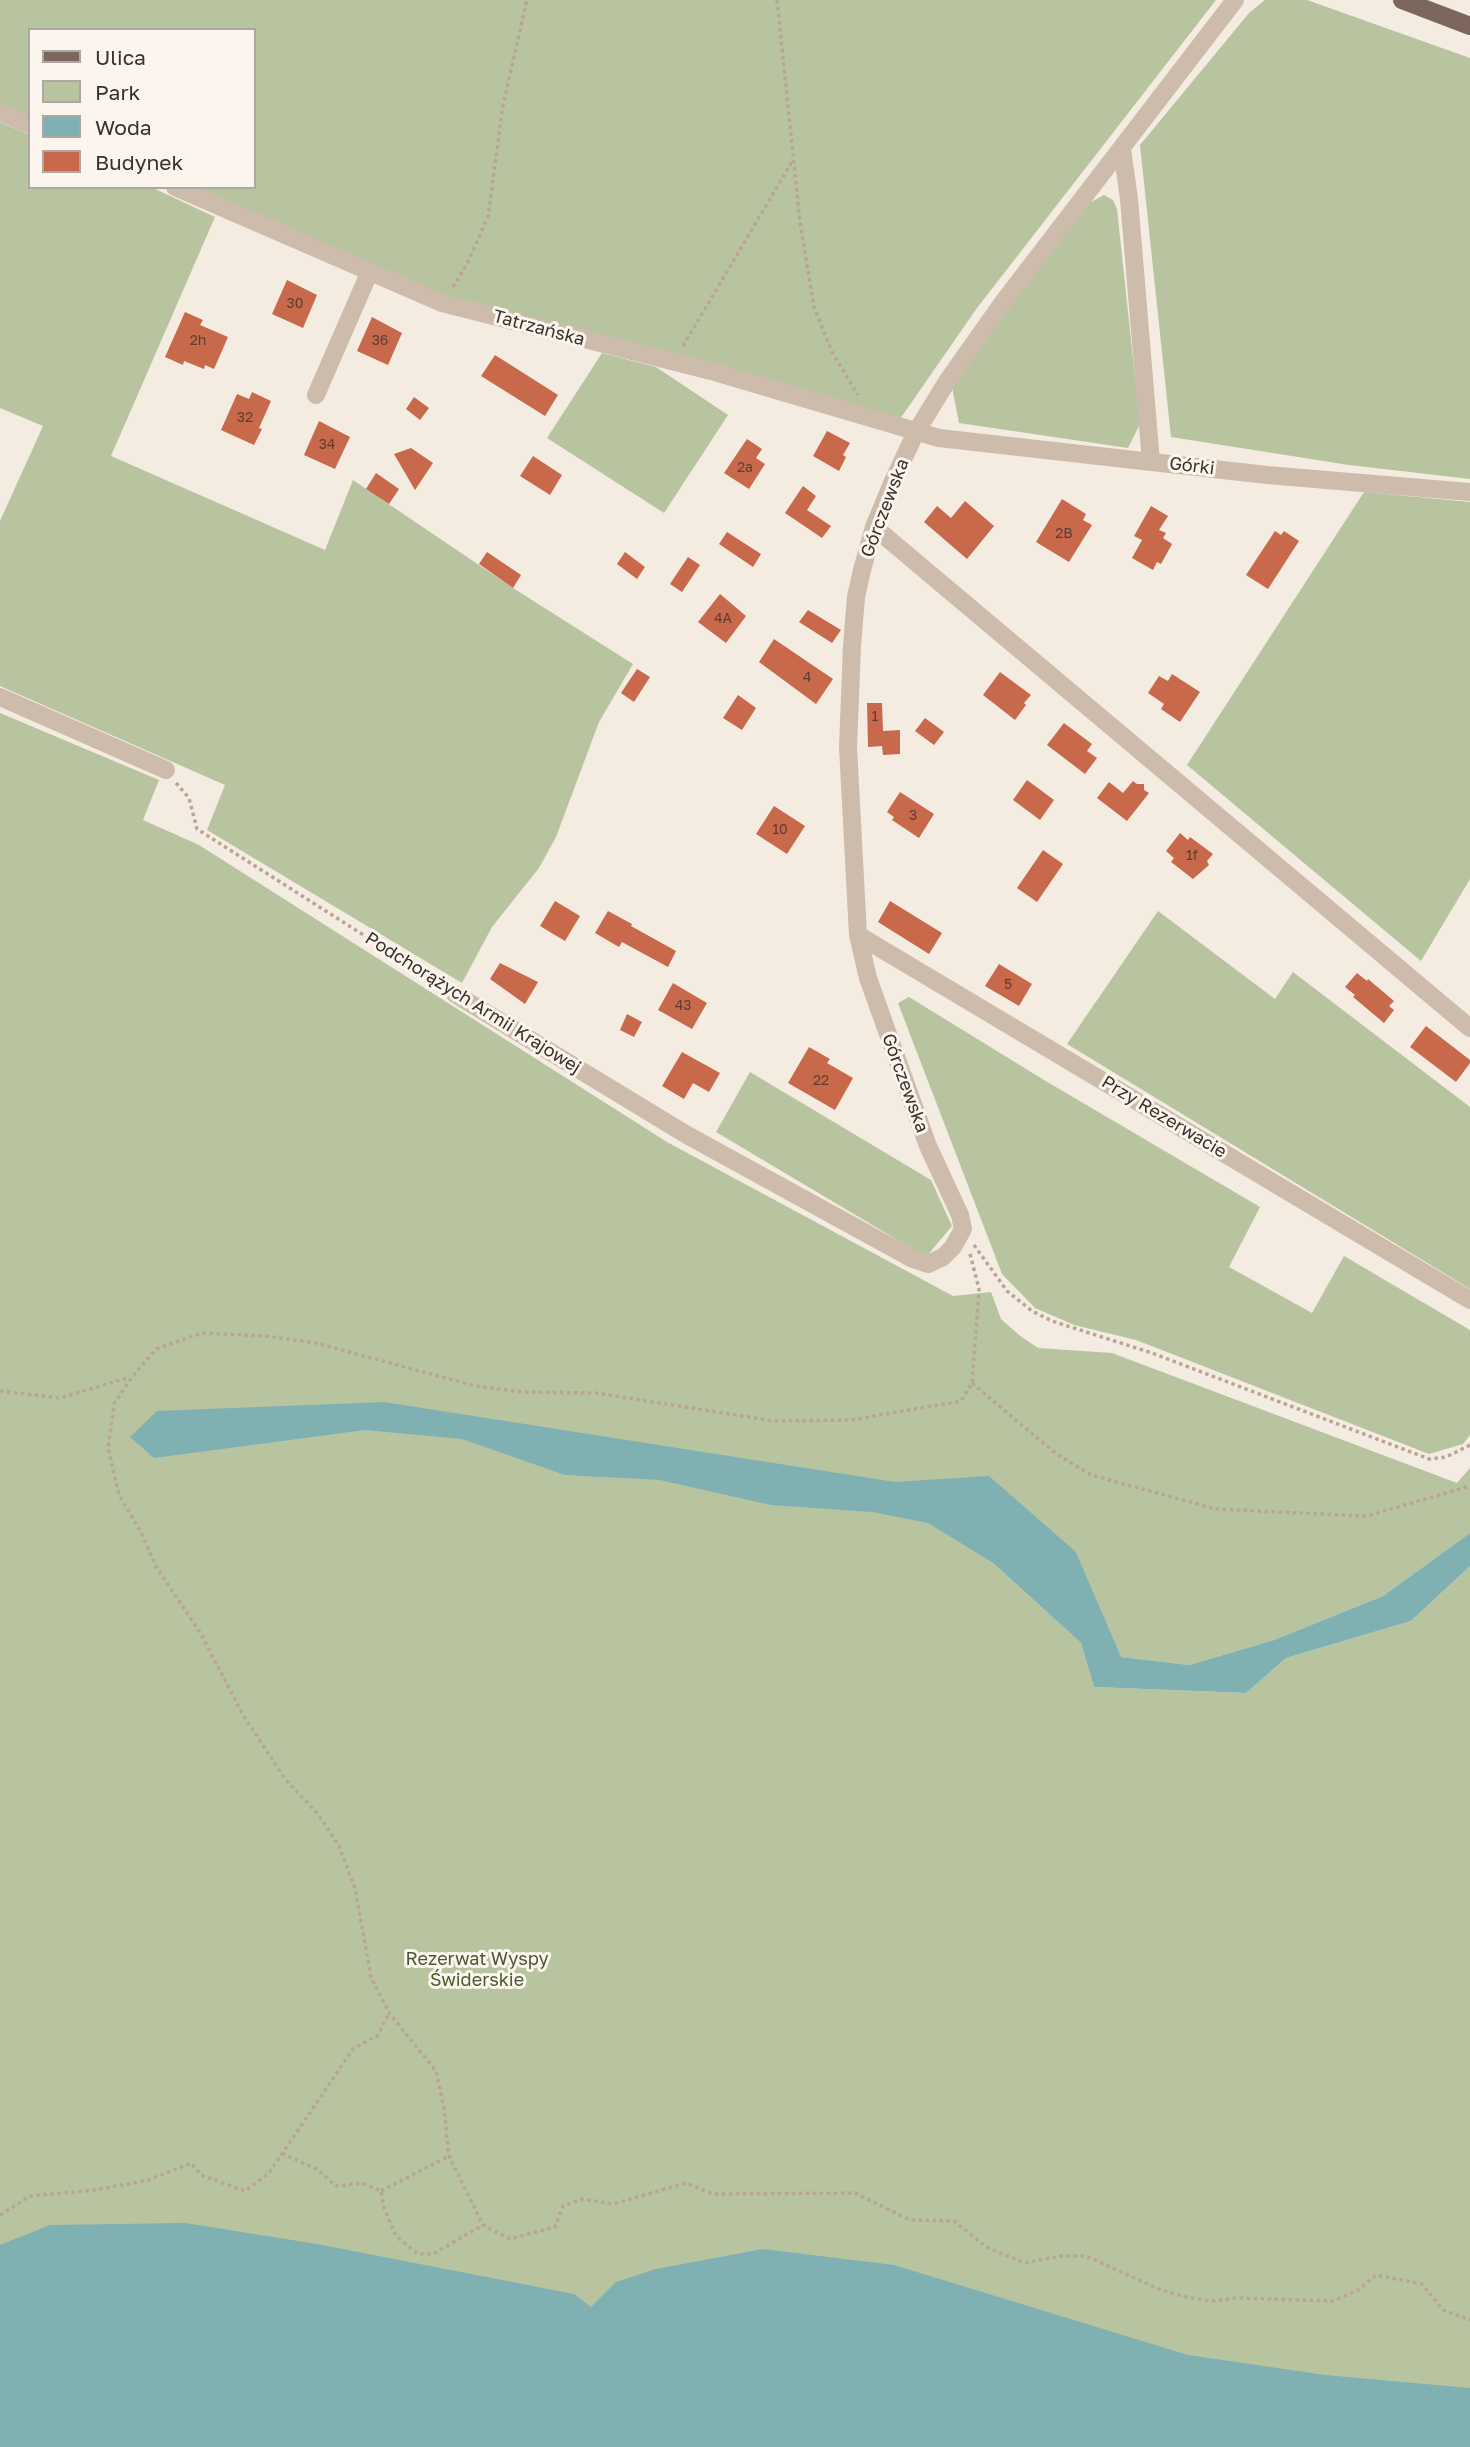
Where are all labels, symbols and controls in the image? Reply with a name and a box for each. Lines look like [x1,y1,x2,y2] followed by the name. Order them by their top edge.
[28,28,256,189] legend
[95,44,146,70] text: Ulica
[95,79,140,105] text: Park
[95,114,152,140] text: Woda
[95,149,183,175] text: Budynek
[287,296,303,312] house number: 30
[491,305,587,351] street label: Tatrzańska
[190,333,206,349] house number: 2h
[372,333,388,349] house number: 36
[237,410,253,426] house number: 32
[319,437,335,453] house number: 34
[1168,453,1216,479] street label: Górki
[856,456,914,560] street label: Górczewska
[737,460,753,476] house number: 2a
[1055,526,1073,542] house number: 2B
[714,611,732,627] house number: 4A
[803,670,811,686] house number: 4
[872,709,878,725] house number: 1
[909,808,917,824] house number: 3
[772,822,788,838] house number: 10
[1186,848,1198,864] house number: 1f
[361,928,585,1078] street label: Podchorążych Armii Krajowej
[1004,977,1012,993] house number: 5
[675,998,691,1014] house number: 43
[877,1031,933,1135] street label: Górczewska
[1098,1071,1230,1163] street label: Przy Rezerwacie
[813,1073,829,1089] house number: 22
[405,1948,549,1990] park label: Rezerwat Wyspy Świderskie

